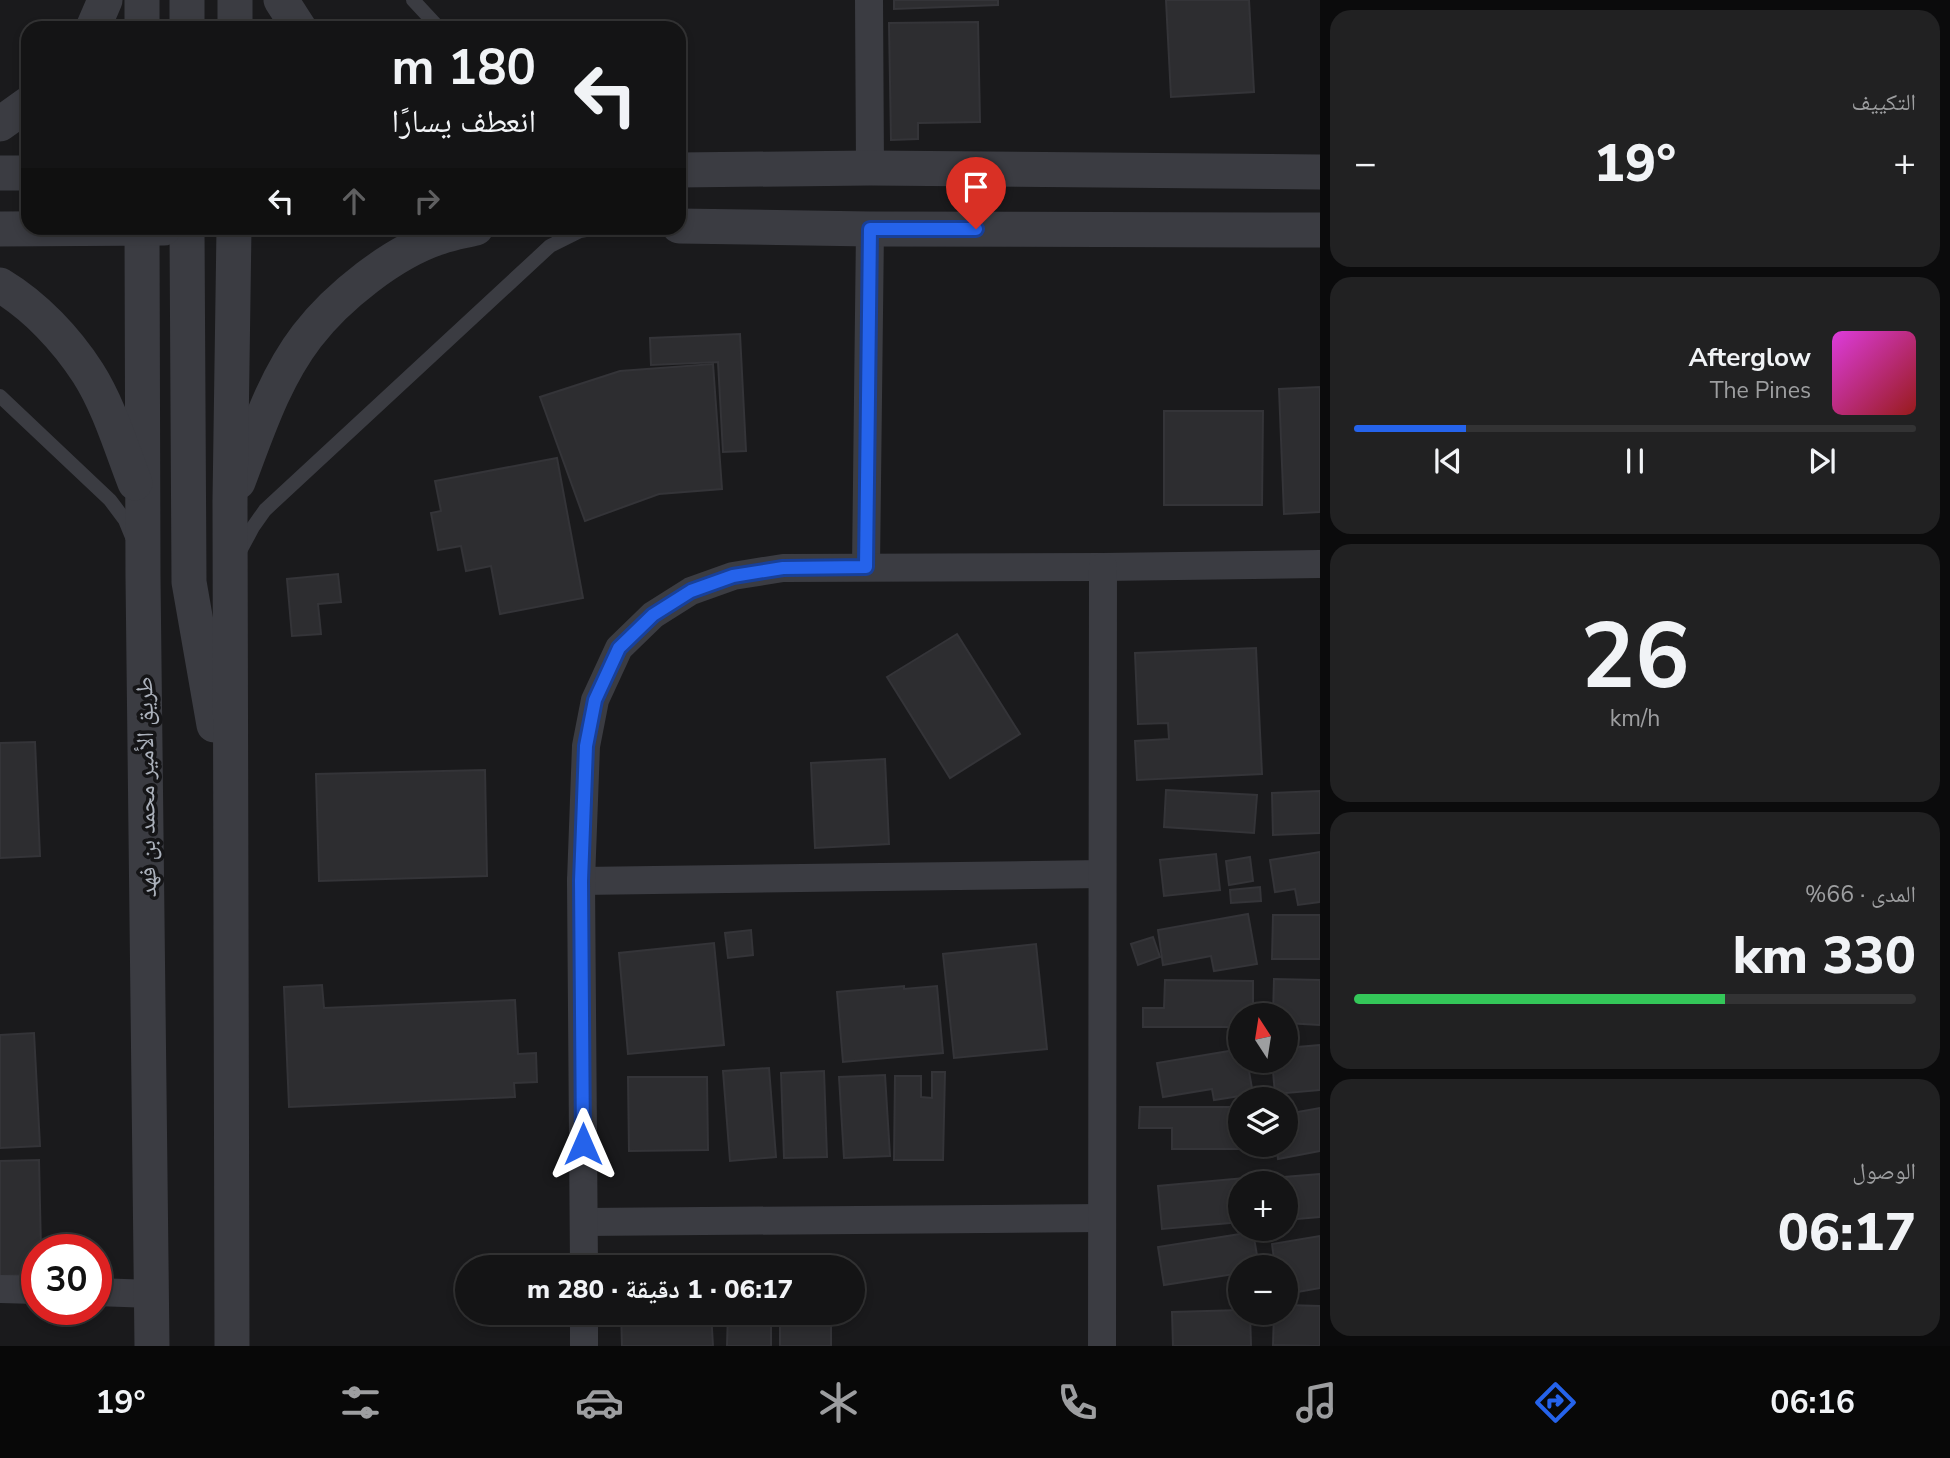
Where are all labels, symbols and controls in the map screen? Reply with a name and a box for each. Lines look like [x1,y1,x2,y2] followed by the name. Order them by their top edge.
[392,34,536,101] text: 180 m
[560,49,651,140] icon: left
[1851,87,1916,118] text: التكييف
[392,100,536,143] text: انعطف يسارًا
[1594,128,1676,199] text: 19°
[1354,138,1377,189] text: −
[1893,138,1916,189] text: +
[946,157,1006,229] pin
[957,168,995,206] icon: arrive
[262,182,300,220] icon: left
[335,182,373,220] icon: ahead
[408,182,446,220] icon: right
[1688,340,1811,375] text: Afterglow
[1710,375,1811,406] text: The Pines
[1429,442,1467,480] icon: previous
[1616,442,1654,480] icon: pause
[1803,442,1841,480] icon: next
[1580,595,1690,719] text: 26
[128,676,164,898] street label: طريق الأمير محمد بن فهد
[1610,703,1660,734] text: km/h
[1805,879,1916,910] text: المدى · 66%
[1733,920,1916,991] text: 330 km
[1228,1003,1298,1073] north arrow
[1228,1003,1298,1325] map controls
[1228,1087,1298,1157] button: layers
[546,1107,620,1181] position arrow
[1852,1156,1916,1187] text: الوصول
[1228,1171,1298,1241] button: +
[1778,1197,1916,1268] text: 06:17
[21,1234,112,1325] speed limit sign: 30
[1228,1255,1298,1325] button: −
[527,1272,793,1307] text: 06:17 · 1 دقيقة · 280 m
[336,1378,385,1427] icon: filters
[575,1378,624,1427] icon: car
[814,1378,863,1427] icon: climate
[1053,1378,1102,1427] icon: phone
[1292,1378,1341,1427] icon: music
[1531,1378,1580,1427] icon: directions
[95,1381,146,1424] text: 19°
[1770,1381,1855,1424] text: 06:16

